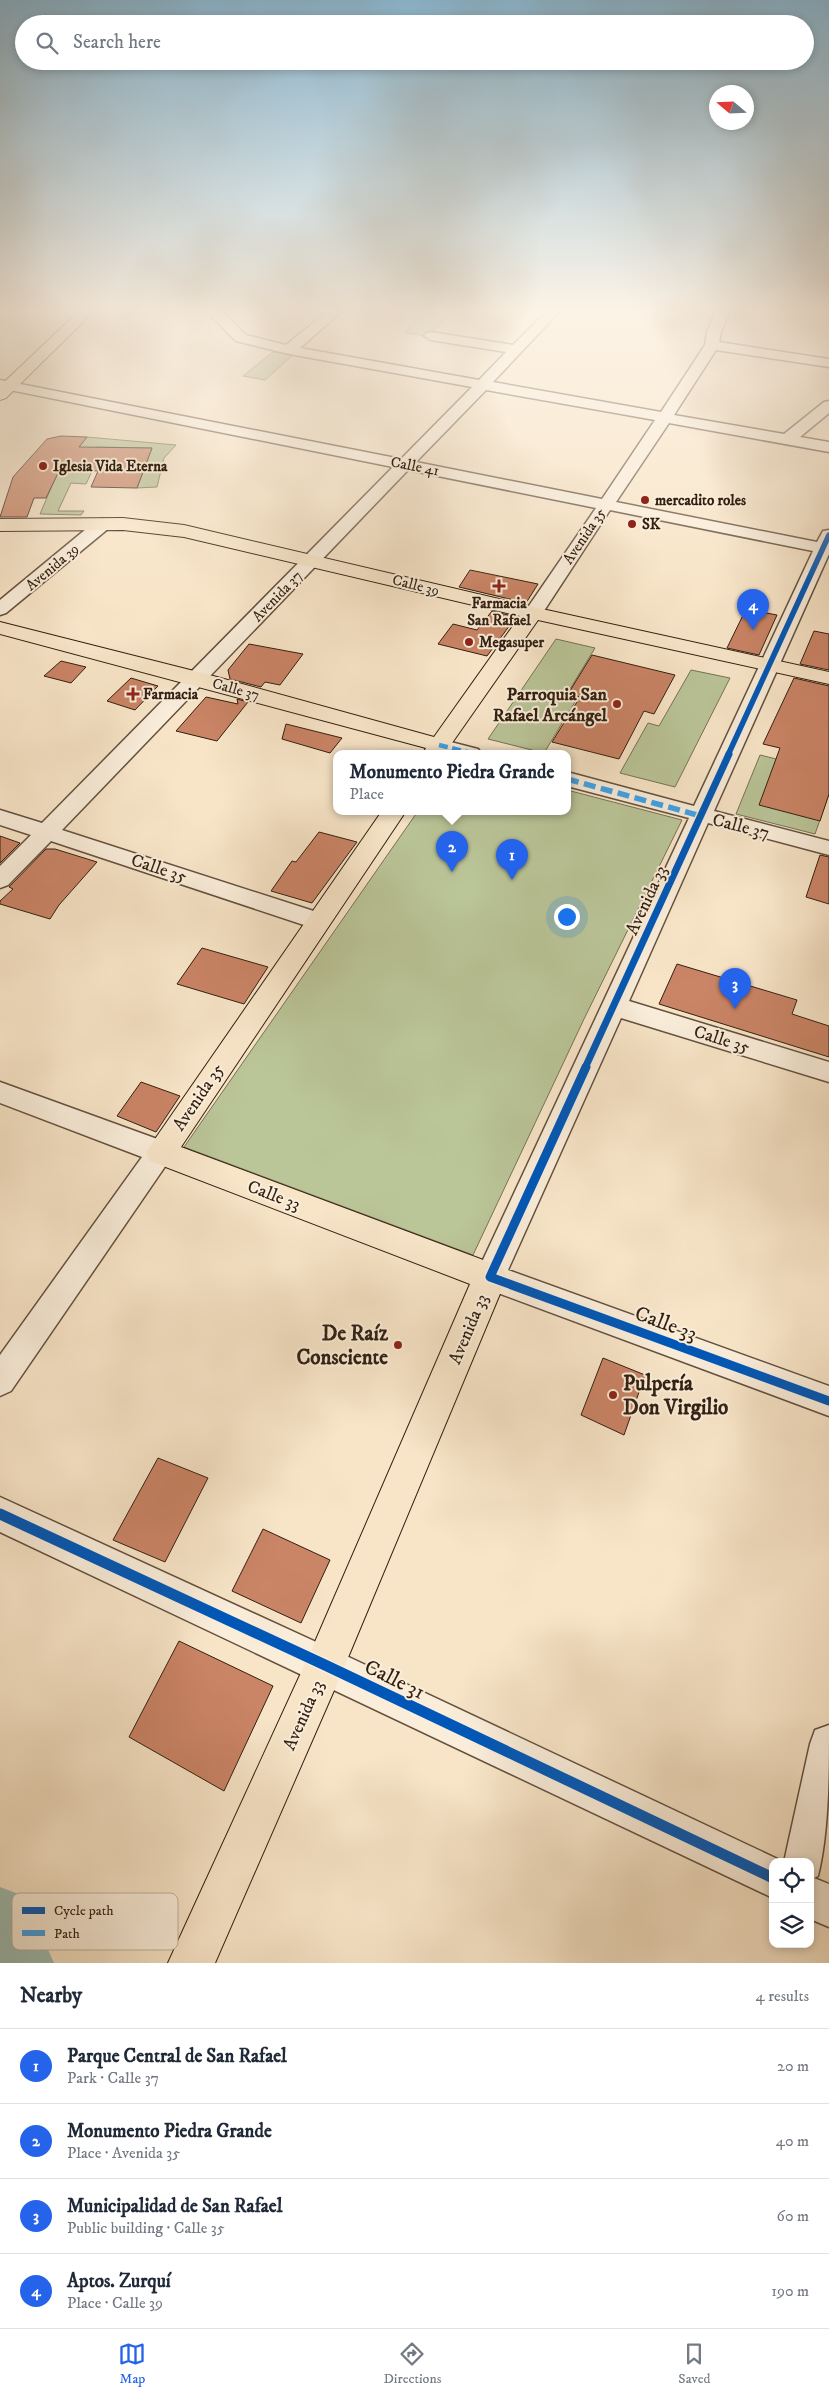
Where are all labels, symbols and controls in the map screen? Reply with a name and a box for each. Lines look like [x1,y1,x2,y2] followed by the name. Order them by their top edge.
[15,15,814,70] search box
[33,29,61,57] icon: search
[73,31,161,54] text: Search here
[709,85,754,130] north arrow
[389,453,441,480] street label: Calle 41
[53,457,168,476] place label: Iglesia Vida Eterna
[37,460,49,472] marker: Iglesia Vida Eterna
[655,491,746,510] place label: mercadito roles
[639,494,651,506] marker: mercadito roles
[559,504,610,568] street label: Avenida 35
[642,515,661,534] place label: SK
[626,518,638,530] marker: SK
[22,540,83,595] street label: Avenida 39
[248,567,307,626] street label: Avenida 37
[390,570,441,600] street label: Calle 39
[493,580,505,592] marker: Farmacia San Rafael
[737,589,769,630] pin: 4
[467,594,531,630] place label: Farmacia San Rafael
[479,633,544,652] place label: Megasuper
[463,636,475,648] marker: Megasuper
[210,674,262,705] street label: Calle 37
[493,684,608,727] place label: Parroquia San Rafael Arcángel
[143,685,199,704] place label: Farmacia
[127,688,139,700] marker: Farmacia
[611,698,623,710] marker: Parroquia San Rafael Arcángel
[333,750,571,815] popup
[350,761,554,784] text: Monumento Piedra Grande
[350,784,384,804] text: Place
[710,809,772,845] street label: Calle 37
[436,831,468,872] pin: 2
[496,839,528,880] pin: 1
[128,850,189,888] street label: Calle 35
[621,862,673,939] street label: Avenida 33
[554,904,580,930] your location
[719,968,751,1009] pin: 3
[691,1021,752,1059] street label: Calle 35
[168,1060,229,1135] street label: Avenida 35
[244,1176,303,1216] street label: Calle 33
[444,1291,494,1368] street label: Avenida 33
[631,1301,700,1347] street label: Calle 33
[296,1321,389,1371] place label: De Raíz Consciente
[392,1339,404,1351] marker: De Raíz Consciente
[623,1371,728,1421] place label: Pulpería Don Virgilio
[607,1389,619,1401] marker: Pulpería Don Virgilio
[360,1654,429,1706] street label: Calle 31
[279,1677,329,1754] street label: Avenida 33
[769,1858,814,1948] map controls
[769,1858,814,1903] button: locate
[12,1893,178,1950] legend
[54,1902,114,1920] text: Cycle path
[769,1903,814,1948] button: layers
[54,1925,81,1943] text: Path
[20,1983,82,2009] text: Nearby
[756,1986,809,2006] text: 4 results
[67,2045,287,2068] text: Parque Central de San Rafael
[33,2056,39,2076] text: 1
[777,2056,809,2076] text: 20 m
[67,2068,159,2088] text: Park · Calle 37
[67,2120,272,2143] text: Monumento Piedra Grande
[32,2131,40,2151] text: 2
[776,2131,809,2151] text: 40 m
[67,2143,180,2163] text: Place · Avenida 35
[67,2195,282,2218] text: Municipalidad de San Rafael
[33,2206,39,2226] text: 3
[777,2206,809,2226] text: 60 m
[67,2218,225,2238] text: Public building · Calle 35
[67,2270,171,2293] text: Aptos. Zurquí
[31,2281,41,2301] text: 4
[771,2281,809,2301] text: 190 m
[67,2293,163,2313] text: Place · Calle 39
[118,2340,146,2388] tab: Map
[383,2340,441,2388] tab: Directions
[678,2340,711,2388] tab: Saved

